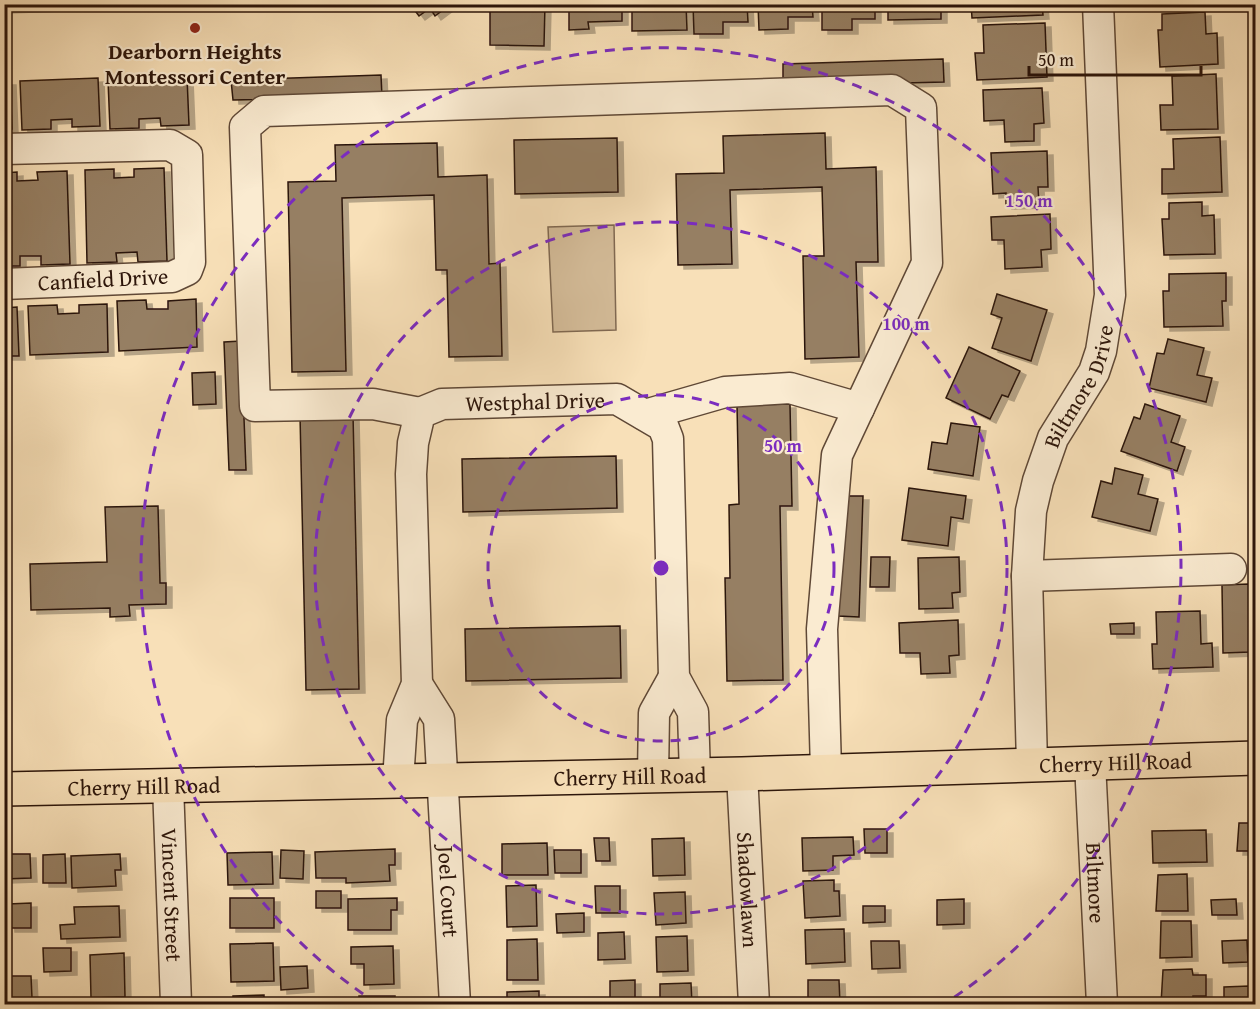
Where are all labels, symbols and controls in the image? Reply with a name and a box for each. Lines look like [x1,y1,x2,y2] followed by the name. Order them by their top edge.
[188,21,202,35] marker: Dearborn Heights Montessori Center
[105,35,285,92] place label: Dearborn Heights Montessori Center
[1029,39,1202,77] scale bar
[1038,46,1074,73] text: 50 m
[1005,187,1053,214] text: 150 m
[37,260,169,298] street label: Canfield Drive
[882,310,930,337] text: 100 m
[1035,323,1121,452] street label: Biltmore Drive
[465,383,605,419] street label: Westphal Drive
[764,432,803,459] text: 50 m
[651,558,671,578] centre of rings
[1039,744,1193,781] street label: Cherry Hill Road
[553,759,707,794] street label: Cherry Hill Road
[67,769,221,804] street label: Cherry Hill Road
[154,828,190,963] street label: Vincent Street
[729,831,767,949] street label: Shadowlawn
[430,842,467,938] street label: Joel Court
[1078,842,1114,924] street label: Biltmore

